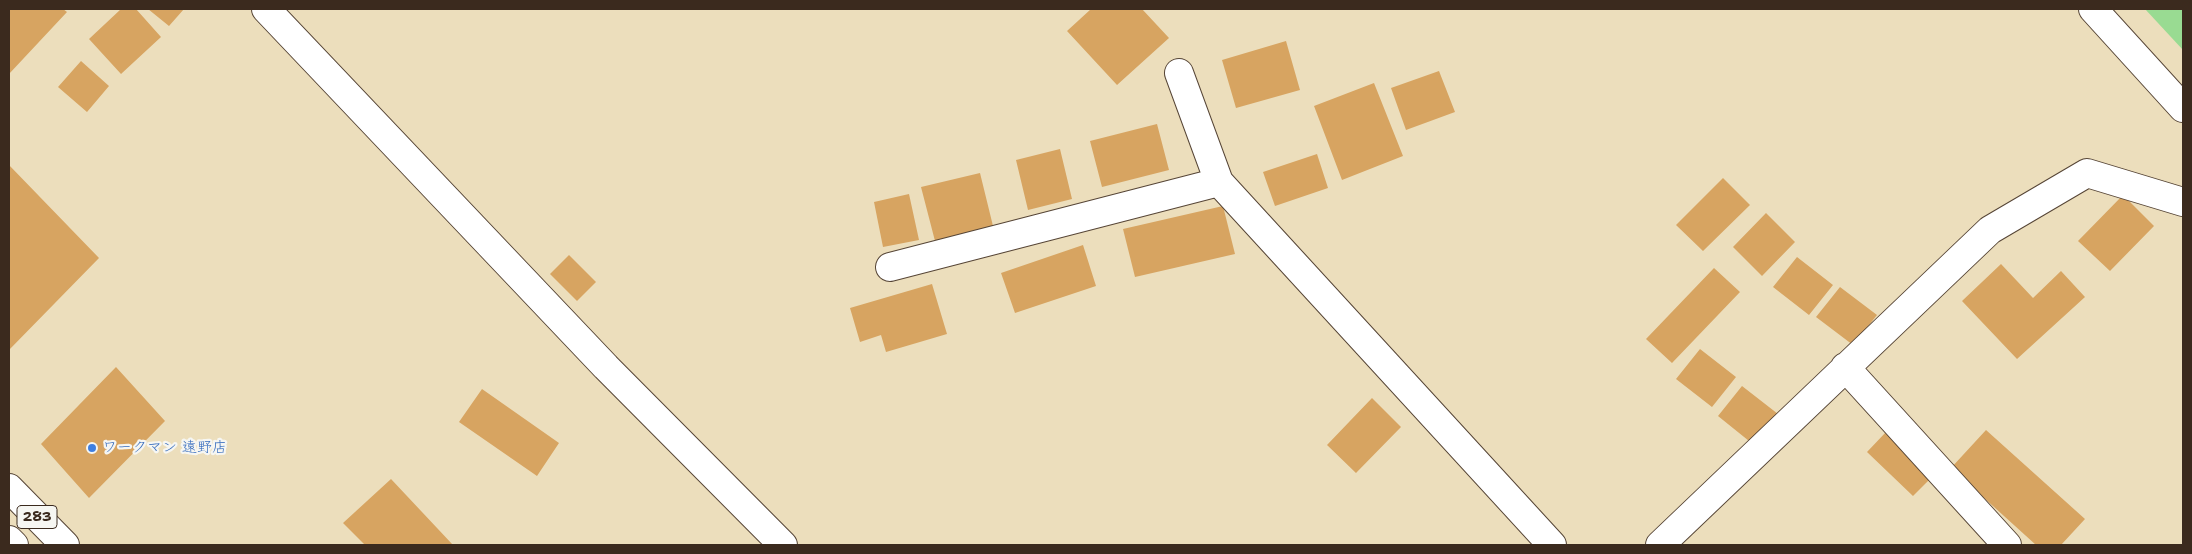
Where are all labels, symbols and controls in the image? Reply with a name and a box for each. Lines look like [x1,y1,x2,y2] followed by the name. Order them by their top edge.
[102,439,227,457] place label: ワークマン 遠野店
[86,442,98,454] marker: ワークマン 遠野店
[17,506,57,528] road number: 283

